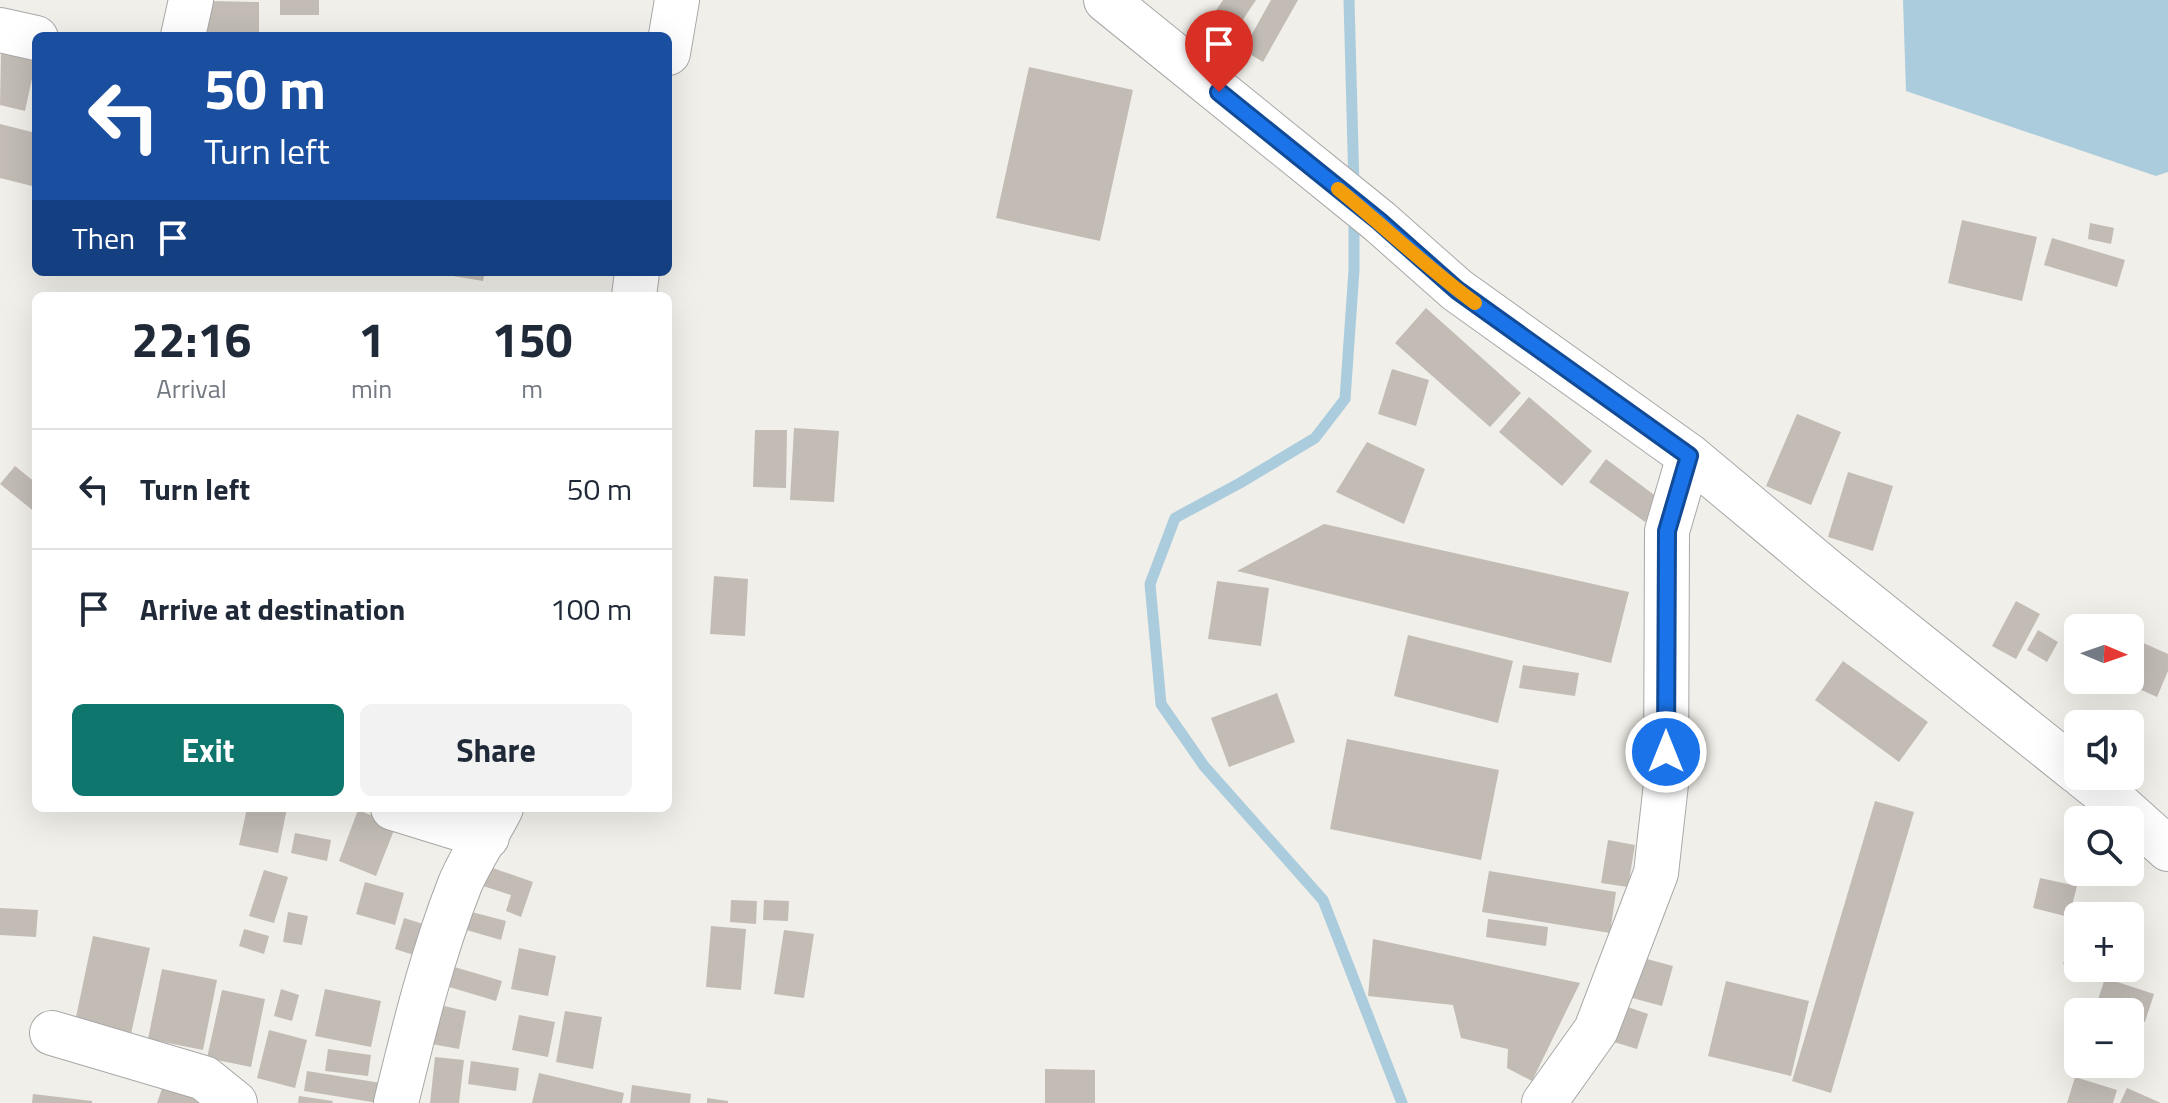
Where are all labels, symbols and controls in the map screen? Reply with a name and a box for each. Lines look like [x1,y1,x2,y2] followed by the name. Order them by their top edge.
[1185,10,1253,92] pin
[1197,22,1241,66] icon: arrive
[204,46,326,131] text: 50 m
[72,64,176,168] icon: left
[204,123,330,178] text: Turn left
[72,215,135,261] text: Then
[151,216,195,260] icon: arrive
[132,303,251,376] text: 22:16
[358,303,385,376] text: 1
[492,303,572,376] text: 150
[156,369,227,408] text: Arrival
[351,369,392,408] text: min
[521,369,543,408] text: m
[140,466,250,512] text: Turn left
[567,466,632,512] text: 50 m
[72,467,116,511] icon: left
[140,586,405,632] text: Arrive at destination
[550,586,632,632] text: 100 m
[72,587,116,631] icon: arrive
[2064,614,2144,694] north arrow
[2064,614,2144,1078] map controls
[72,704,344,796] button: Exit
[360,704,632,796] button: Share
[1624,710,1708,794] position arrow
[2064,710,2144,790] button: sound
[2064,806,2144,886] button: search
[2064,902,2144,982] button: +
[2064,998,2144,1078] button: −

